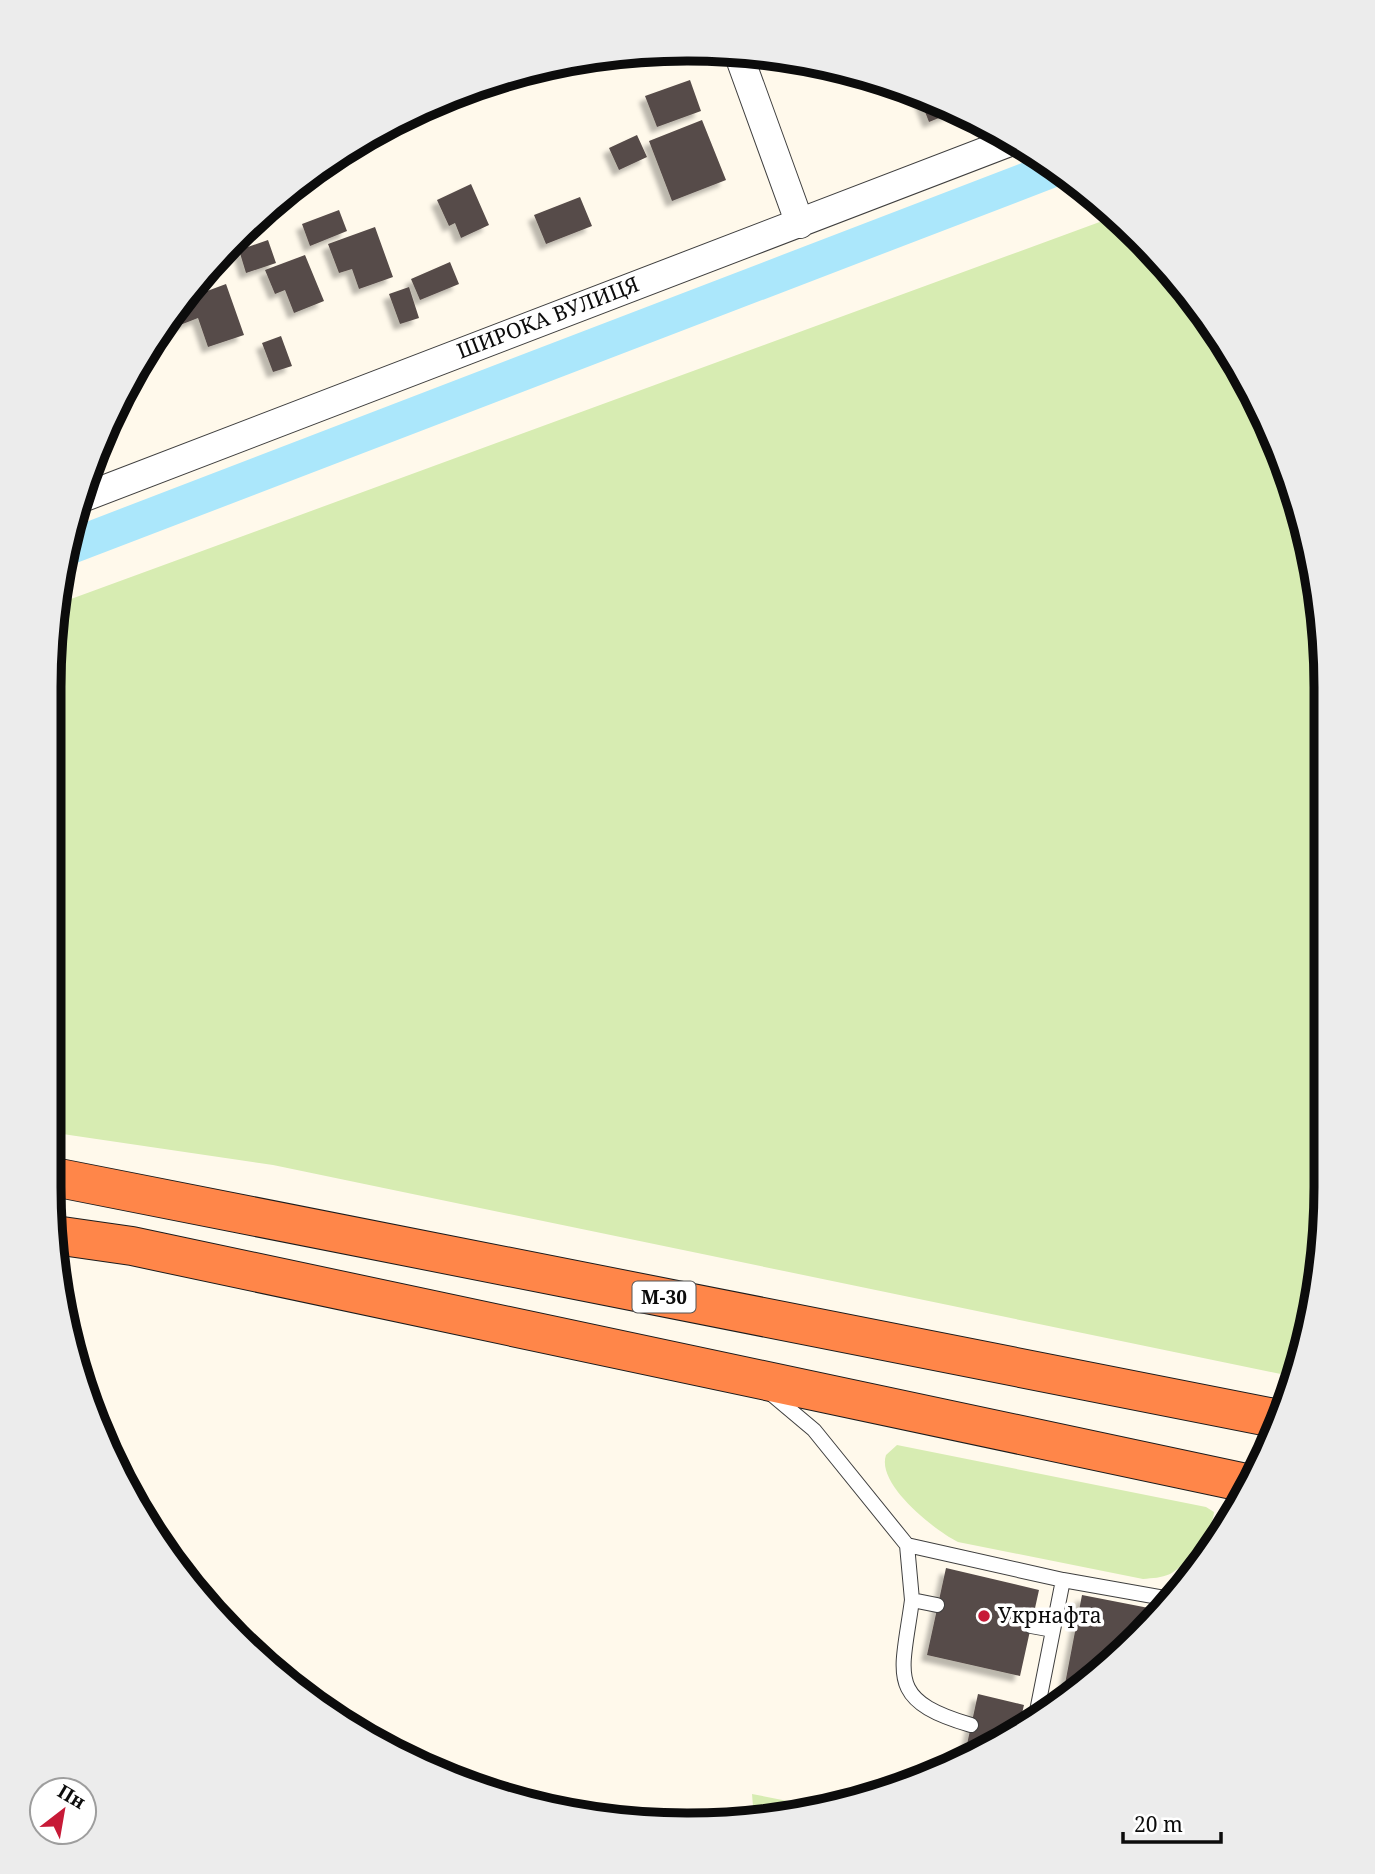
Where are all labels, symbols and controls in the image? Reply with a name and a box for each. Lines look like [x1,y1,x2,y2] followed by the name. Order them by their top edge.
[453,269,643,365] street label: ШИРОКА ВУЛИЦЯ
[632,1282,696,1312] road number: М-30
[998,1601,1102,1629] place label: Укрнафта
[976,1608,992,1624] marker: Укрнафта
[28,1776,98,1846] north arrow
[53,1778,91,1815] text: Пн
[1123,1800,1221,1844] scale bar
[1134,1810,1183,1838] text: 20 m

